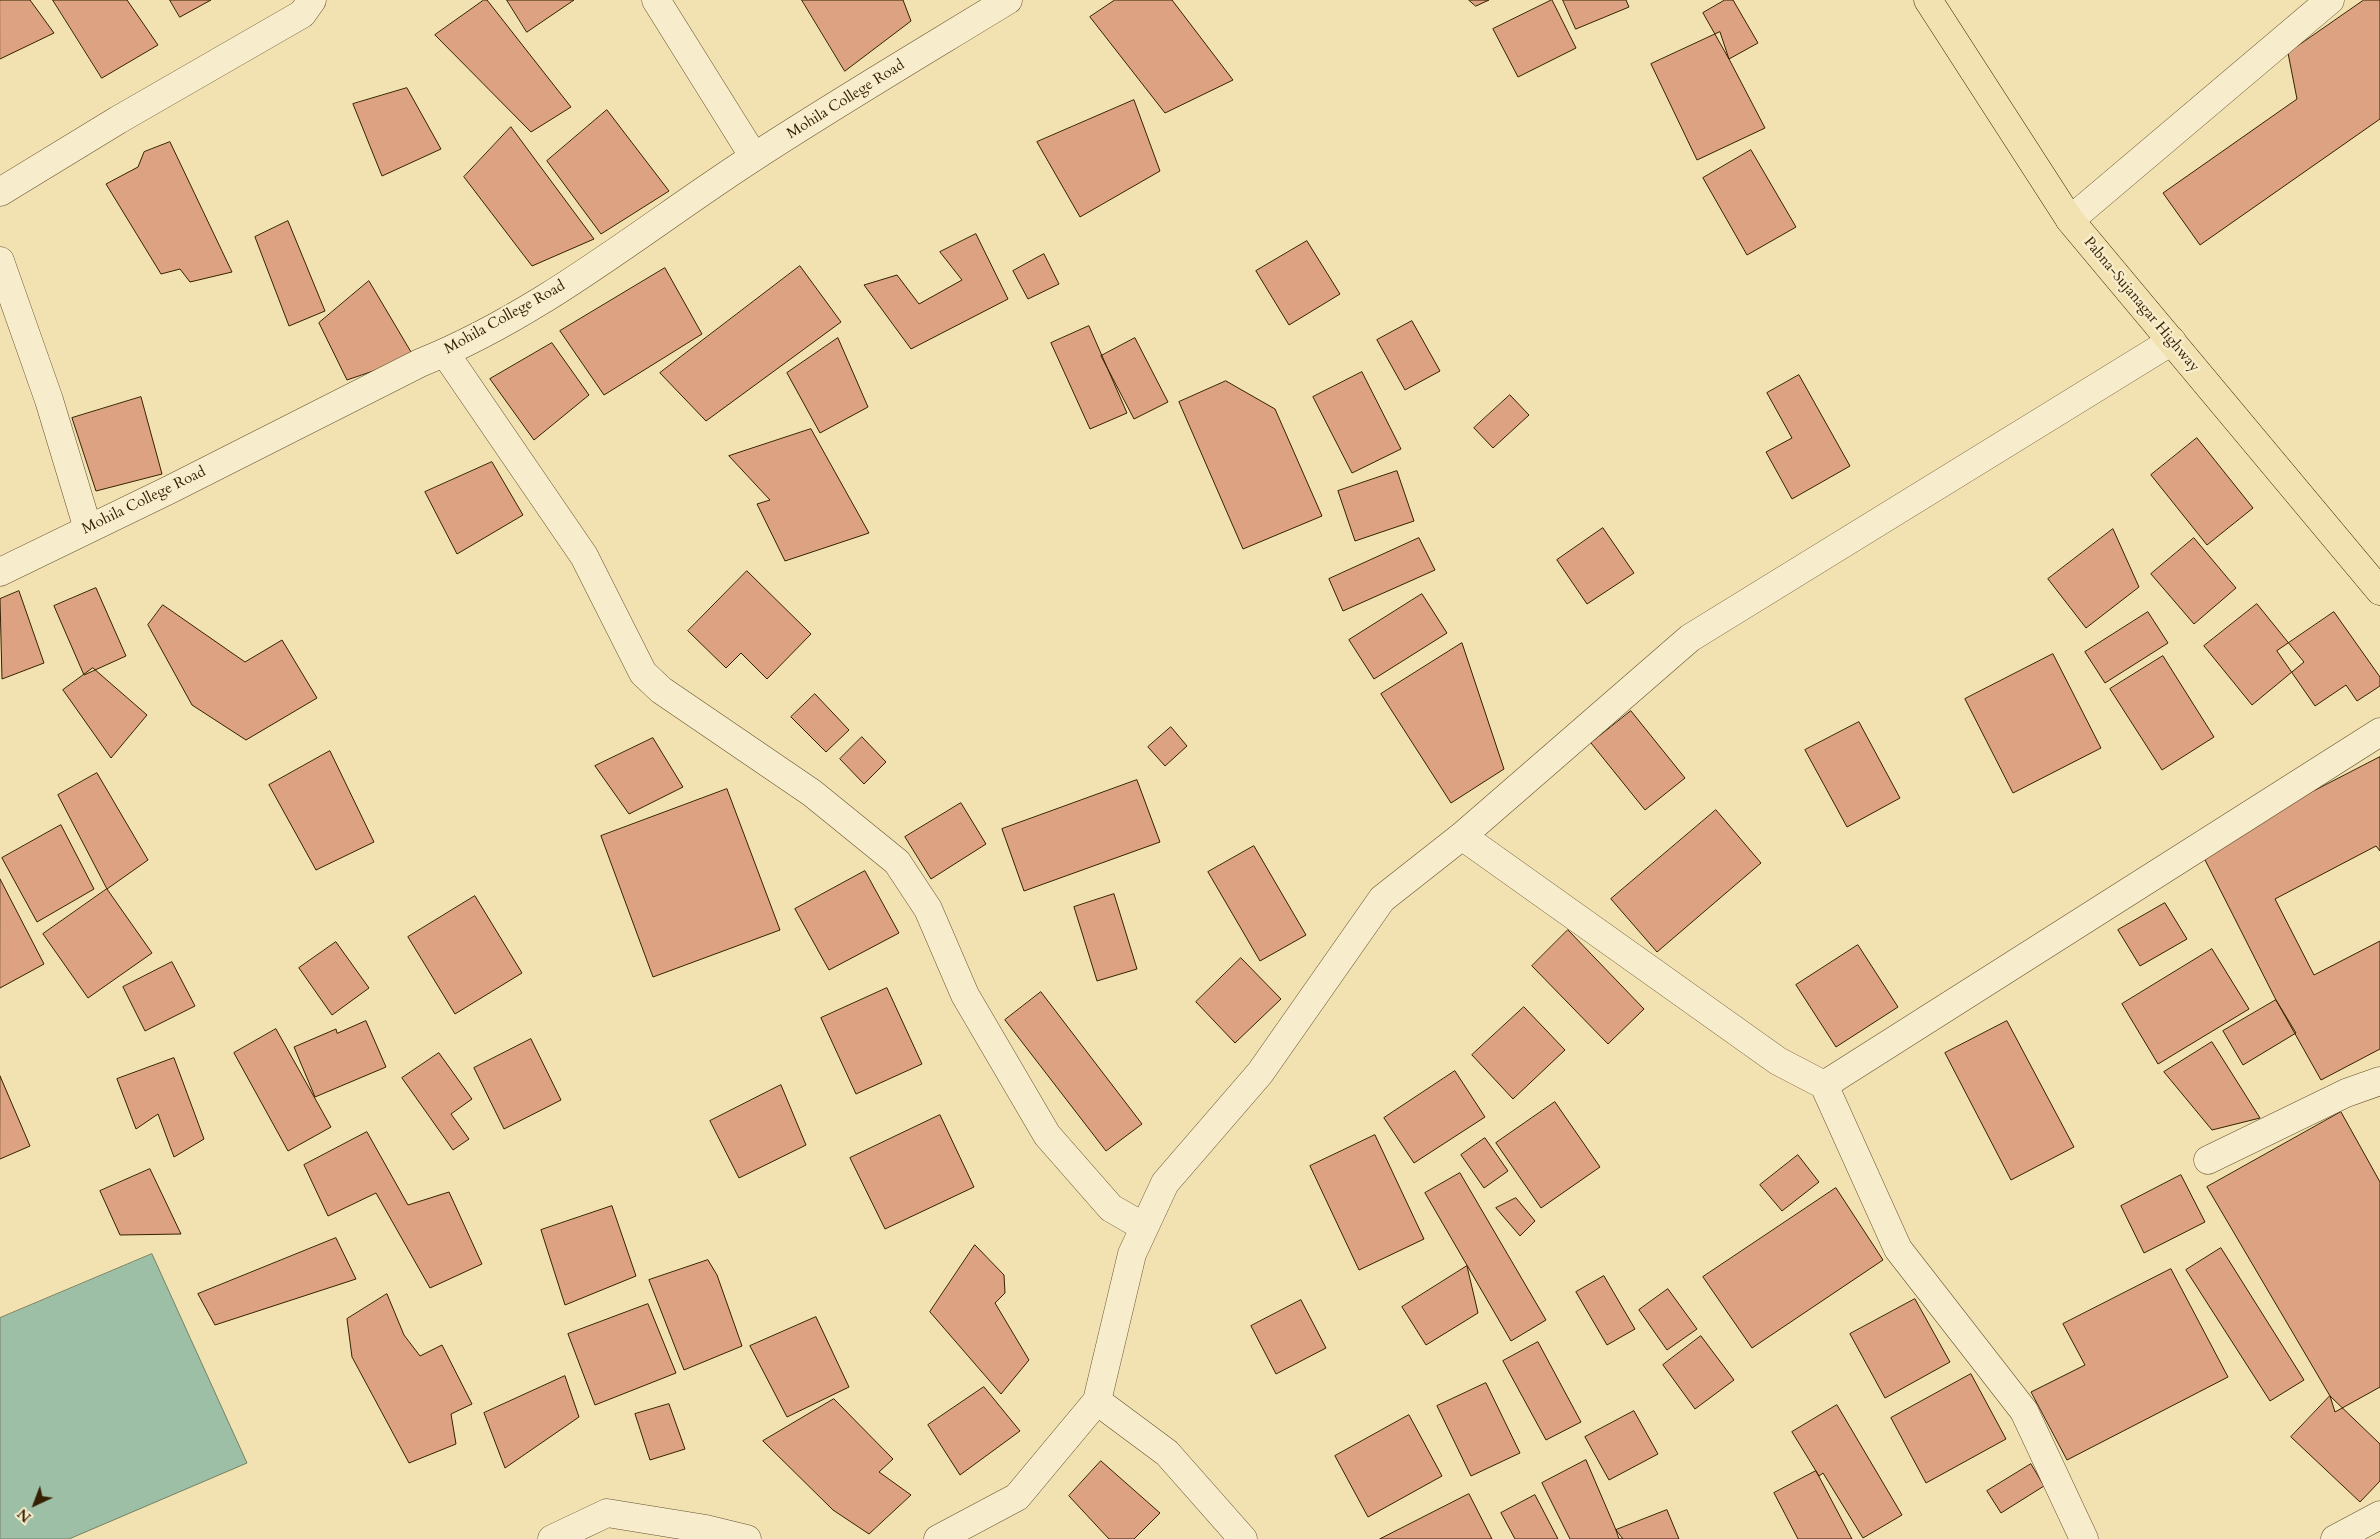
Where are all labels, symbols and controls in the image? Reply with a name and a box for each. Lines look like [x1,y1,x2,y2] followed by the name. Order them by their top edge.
[784,57,908,143] street label: Mohila College Road
[2079,234,2203,376] street label: Pabna-Sujanagar Highway
[441,277,569,359] street label: Mohila College Road
[79,463,209,539] street label: Mohila College Road
[10,1479,60,1529] north arrow
[14,1504,35,1526] text: N

